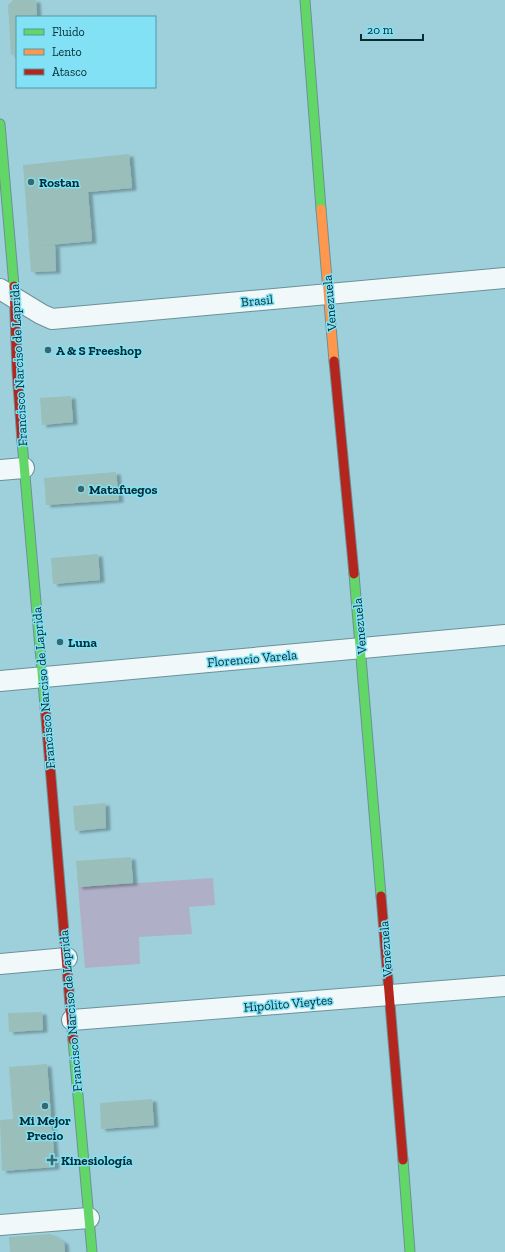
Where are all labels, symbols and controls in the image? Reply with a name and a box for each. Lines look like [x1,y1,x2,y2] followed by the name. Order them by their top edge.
[16,16,156,88] legend
[361,16,423,42] scale bar
[367,23,394,37] text: 20 m
[52,25,85,39] text: Fluido
[52,45,82,59] text: Lento
[52,65,87,79] text: Atasco
[39,175,80,190] place label: Rostan
[26,177,36,187] marker: Rostan
[320,273,340,333] street label: Venezuela
[7,283,30,447] street label: Francisco Narciso de Laprida
[240,292,274,309] street label: Brasil
[56,343,142,358] place label: A & S Freeshop
[43,345,53,355] marker: A & S Freeshop
[89,482,157,497] place label: Matafuegos
[76,484,86,494] marker: Matafuegos
[350,596,370,656] street label: Venezuela
[29,606,58,770] street label: Francisco Narciso de Laprida
[68,635,97,650] place label: Luna
[55,637,65,647] marker: Luna
[206,647,298,670] street label: Florencio Varela
[376,920,395,979] street label: Venezuela
[56,929,85,1093] street label: Francisco Narciso de Laprida
[243,992,333,1015] street label: Hipólito Vieytes
[40,1101,50,1111] marker: Mi Mejor Precio
[19,1113,71,1143] place label: Mi Mejor Precio
[61,1153,133,1168] place label: Kinesiología
[46,1154,58,1166] marker: Kinesiología

